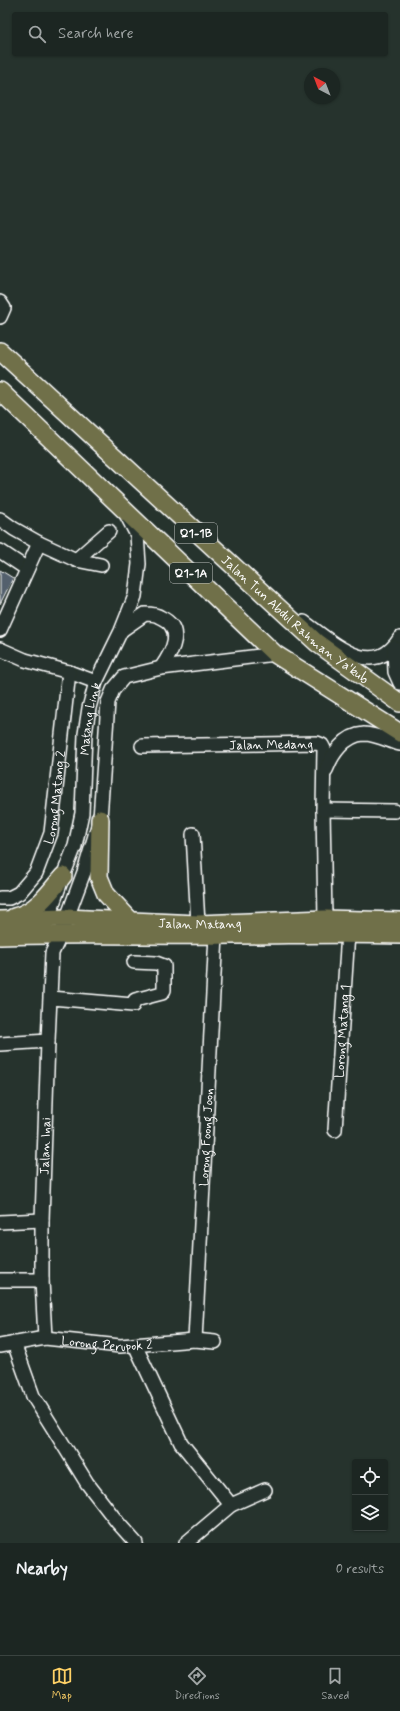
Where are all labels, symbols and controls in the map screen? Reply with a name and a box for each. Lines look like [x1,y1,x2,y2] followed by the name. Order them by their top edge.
[12,12,388,56] search box
[26,23,48,45] icon: search
[58,24,134,44] text: Search here
[304,68,340,104] north arrow
[175,523,217,543] road number: Q1-1B
[217,552,372,688] street label: Jalan Tun Abdul Rahman Ya'kub
[170,563,212,583] road number: Q1-1A
[77,680,106,756] street label: Matang Link
[229,736,313,755] street label: Jalan Medang
[41,749,70,847] street label: Lorong Matang 2
[158,915,242,934] street label: Jalan Matang
[331,984,355,1079] street label: Lorong Matang 1
[196,1088,219,1187] street label: Lorong Foong Joon
[37,1117,55,1175] street label: Jalan Inai
[60,1333,154,1356] street label: Lorong Perupok 2
[352,1459,388,1531] map controls
[352,1459,388,1495] button: locate
[352,1495,388,1531] button: layers
[16,1558,68,1580] text: Nearby
[336,1561,384,1578] text: 0 results
[51,1665,73,1703] tab: Map
[174,1665,220,1703] tab: Directions
[321,1665,349,1703] tab: Saved

